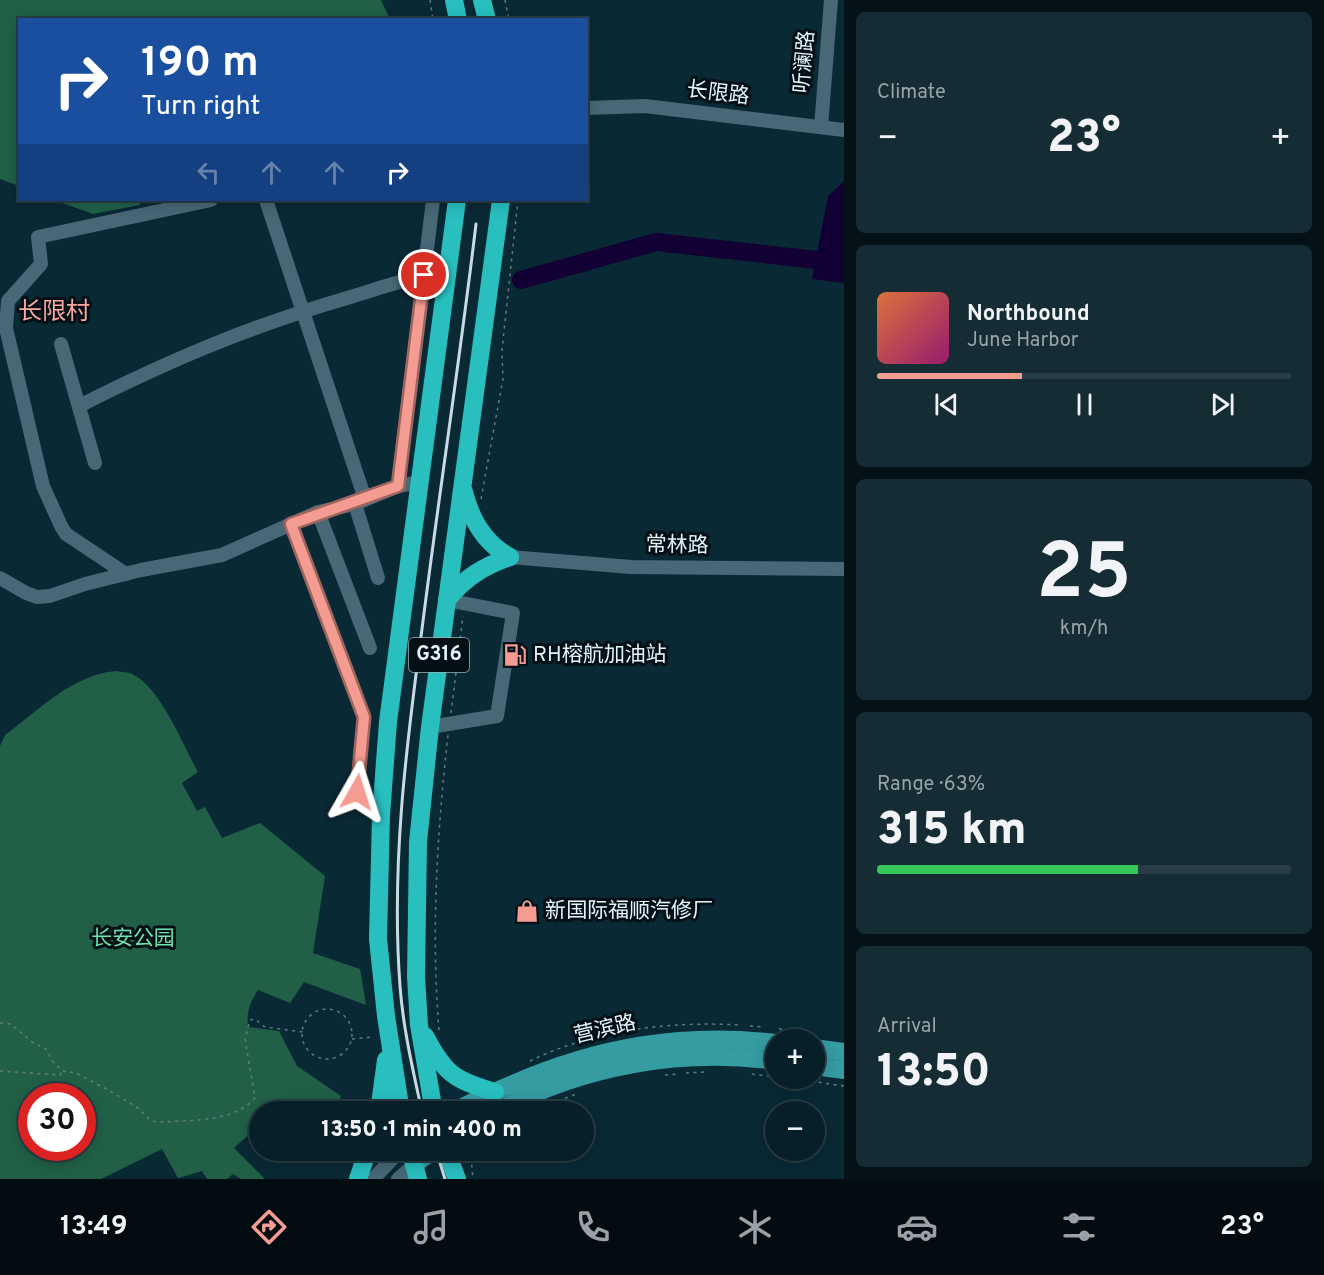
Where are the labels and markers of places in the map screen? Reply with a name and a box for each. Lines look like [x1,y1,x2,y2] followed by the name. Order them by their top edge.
[398,249,449,300] pin
[502,642,528,668] fuel station icon: RH榕航加油站
[533,642,667,669] place label: RH榕航加油站
[514,898,540,924] shop icon: 新国际福顺汽修厂
[545,898,713,925] place label: 新国际福顺汽修厂

